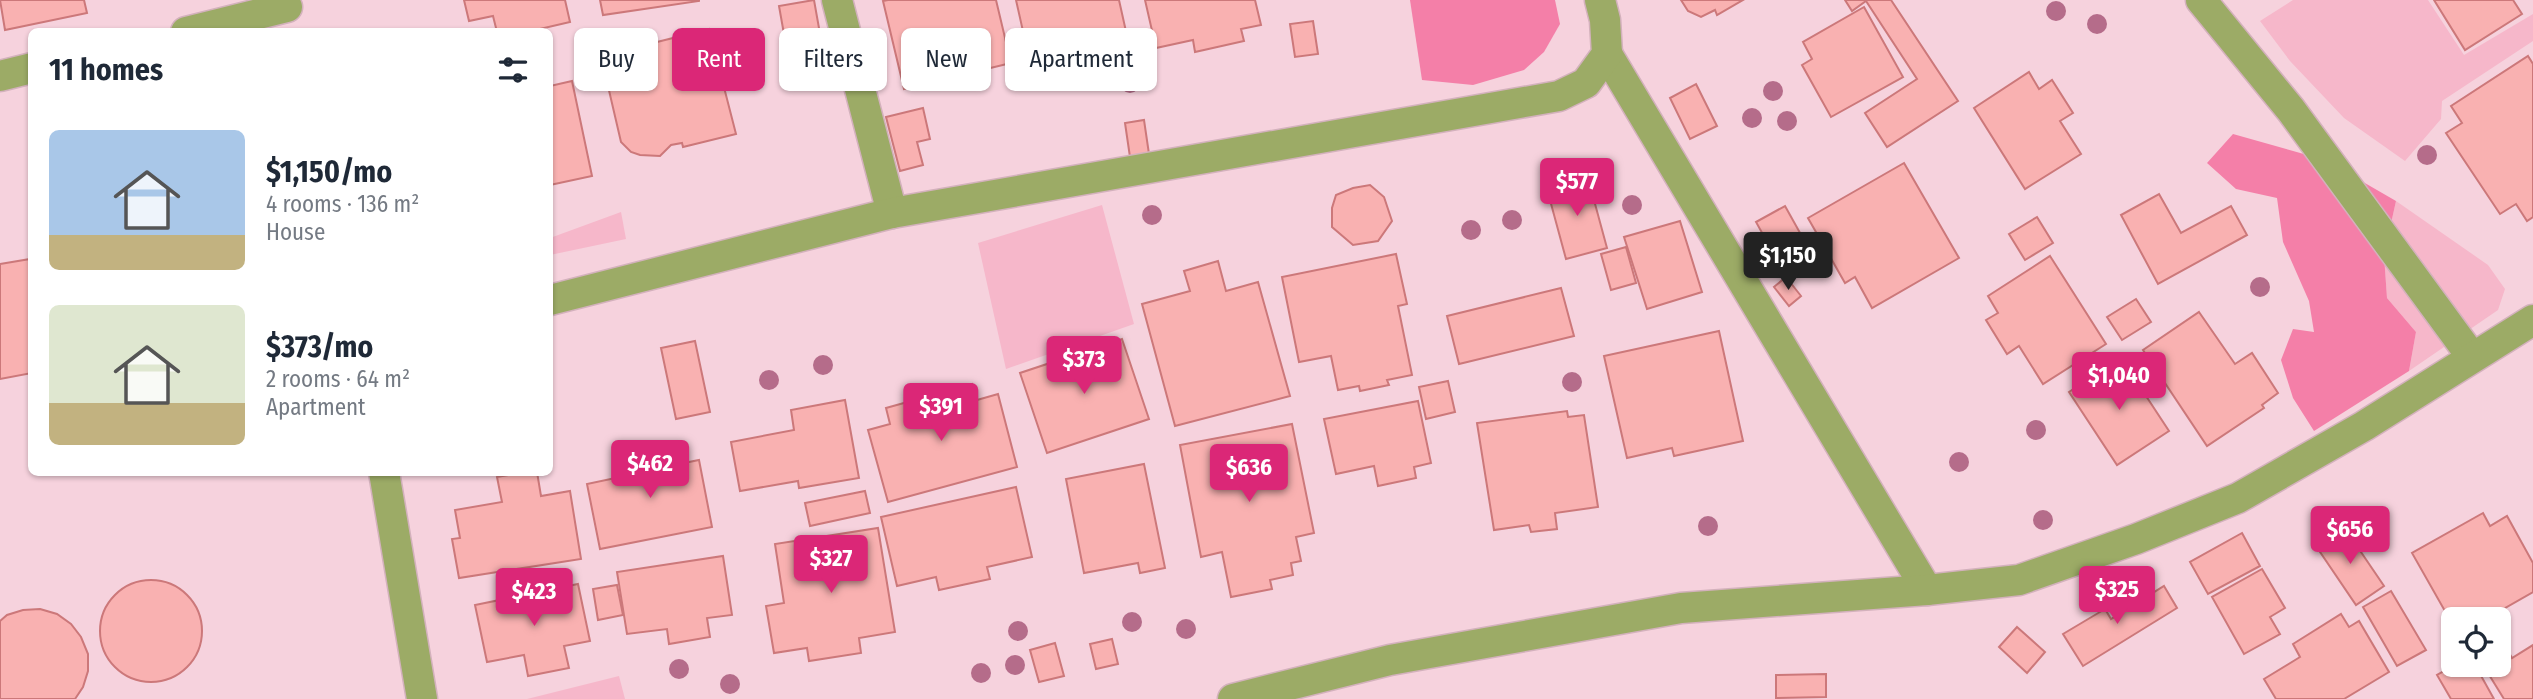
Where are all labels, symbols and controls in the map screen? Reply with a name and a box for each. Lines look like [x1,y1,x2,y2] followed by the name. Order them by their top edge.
[574,28,658,91] chip: Buy
[672,28,765,91] chip: Rent
[779,28,887,91] chip: Filters
[901,28,991,91] chip: New
[1005,28,1157,91] chip: Apartment
[494,51,532,89] icon: filters
[49,52,163,88] text: 11 homes
[266,154,392,190] text: $1,150/mo
[105,158,189,242] icon: home
[1536,158,1618,218] pin: $577
[1556,167,1598,195] text: $577
[266,190,419,218] text: 4 rooms · 136 m²
[266,218,325,246] text: House
[1731,232,1845,292] pin: $1,150
[1760,241,1816,269] text: $1,150
[266,329,373,365] text: $373/mo
[105,333,189,417] icon: home
[1043,336,1125,396] pin: $373
[1063,345,1105,373] text: $373
[2062,352,2176,412] pin: $1,040
[2088,361,2150,389] text: $1,040
[266,365,410,393] text: 2 rooms · 64 m²
[900,384,982,443] pin: $391
[919,392,963,420] text: $391
[266,393,366,421] text: Apartment
[609,440,691,500] pin: $462
[1208,444,1290,504] pin: $636
[627,449,673,477] text: $462
[1226,453,1272,481] text: $636
[2309,506,2391,566] pin: $656
[2327,515,2373,543] text: $656
[790,536,872,595] pin: $327
[810,544,852,572] text: $327
[2076,566,2158,626] pin: $325
[493,568,575,628] pin: $423
[2095,575,2139,603] text: $325
[512,577,556,605] text: $423
[2441,607,2511,677] map controls
[2441,607,2511,677] button: locate

